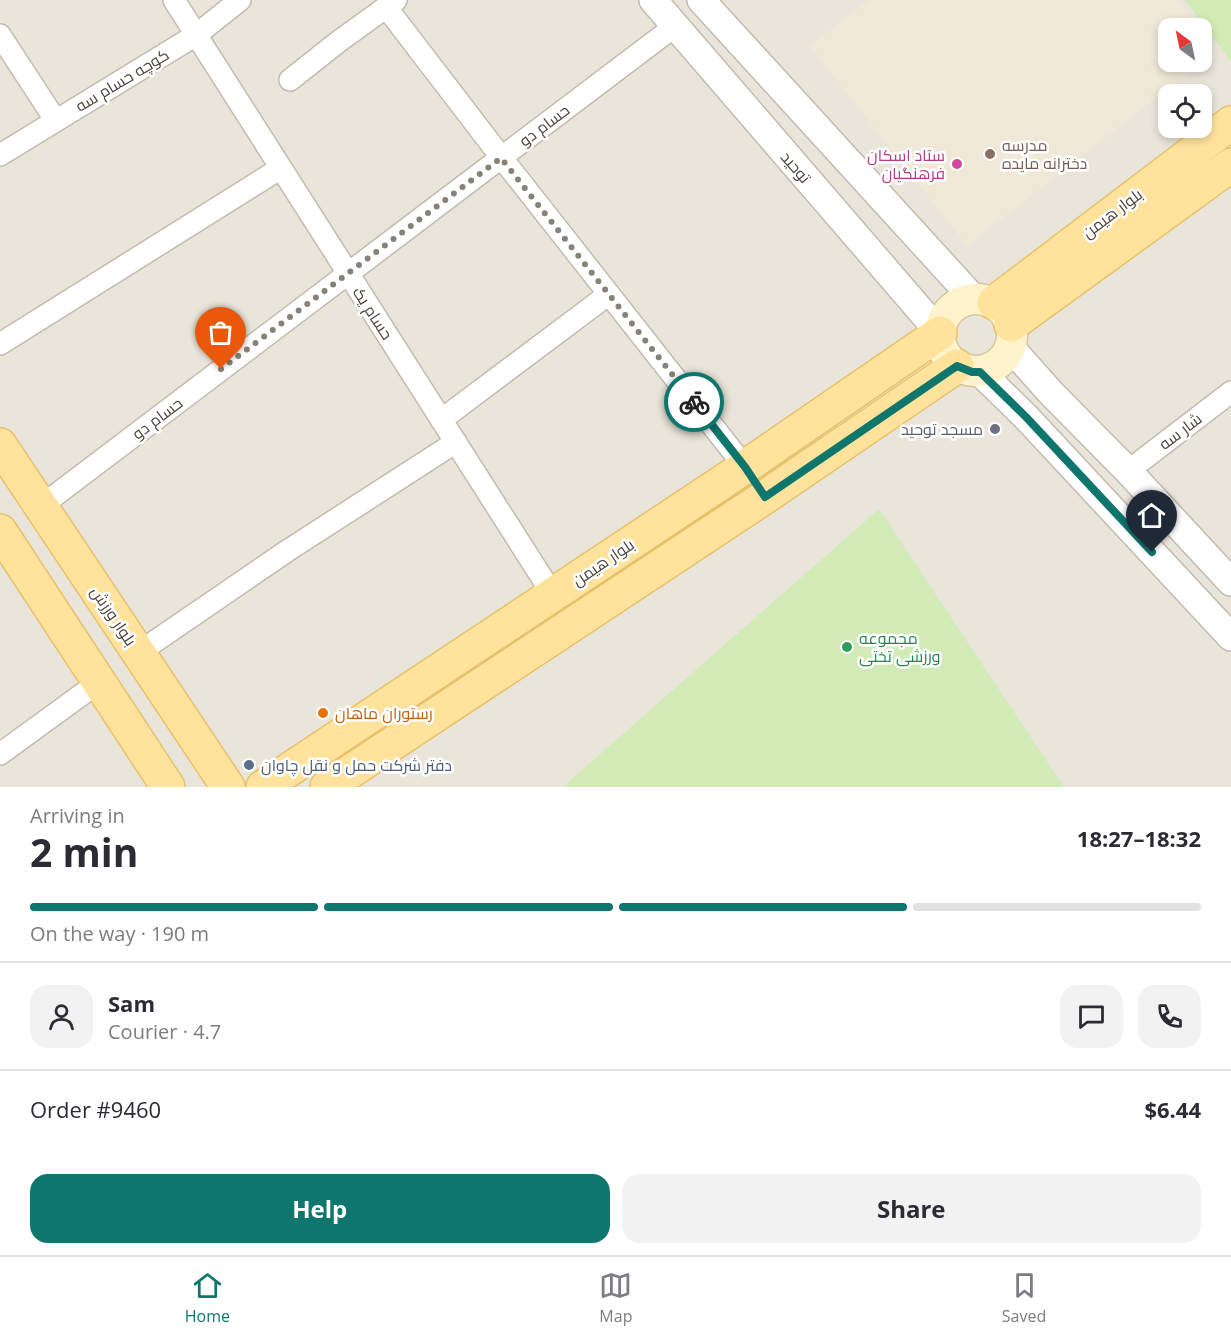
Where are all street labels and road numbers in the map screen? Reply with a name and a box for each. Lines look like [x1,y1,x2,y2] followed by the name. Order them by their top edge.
[71,43,173,117] street label: کوچه حسام سه
[514,99,574,152] street label: حسام دو
[776,146,816,188] street label: توحید
[1077,183,1147,243] street label: بلوار هیمن
[347,282,398,344] street label: حسام یک
[127,392,187,445] street label: حسام دو
[1154,408,1206,454] street label: شار سه
[568,533,638,591] street label: بلوار هیمن
[86,582,142,650] street label: بلوار ورزش

